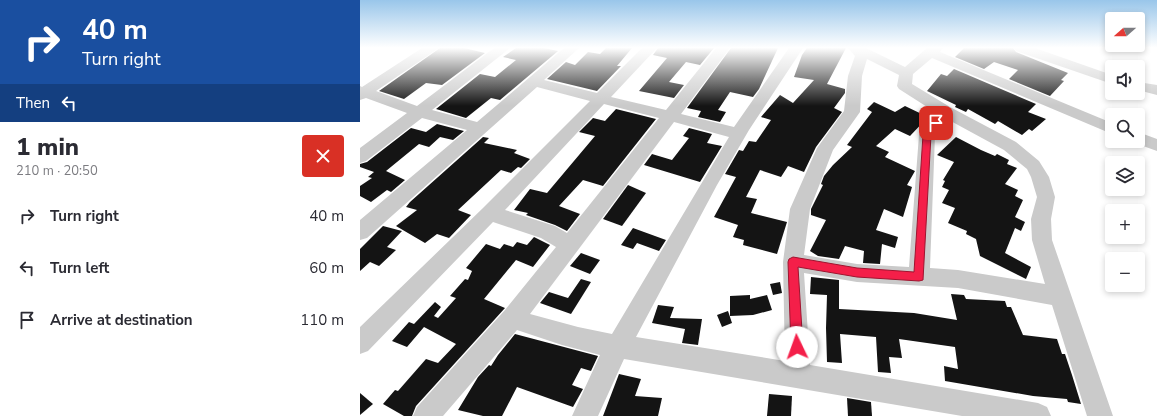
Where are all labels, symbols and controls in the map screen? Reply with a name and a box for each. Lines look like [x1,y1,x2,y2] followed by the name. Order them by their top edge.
[82,11,148,49] text: 40 m
[1105,12,1145,52] north arrow
[1105,12,1145,292] map controls
[16,16,68,68] icon: right
[82,47,161,71] text: Turn right
[1105,60,1145,100] button: sound
[58,92,80,114] icon: left
[16,93,50,113] text: Then
[919,106,953,140] pin
[1105,108,1145,148] button: search
[925,112,947,134] icon: arrive
[16,131,79,163] text: 1 min
[302,135,344,177] button: close
[1105,156,1145,196] button: layers
[16,162,98,180] text: 210 m · 20:50
[1105,204,1145,244] button: +
[16,205,38,227] icon: right
[50,206,119,226] text: Turn right
[309,206,344,226] text: 40 m
[1105,252,1145,292] button: −
[16,257,38,279] icon: left
[50,258,109,278] text: Turn left
[309,258,344,278] text: 60 m
[16,309,38,331] icon: arrive
[50,310,193,330] text: Arrive at destination
[300,310,344,330] text: 110 m
[776,326,818,368] position arrow

